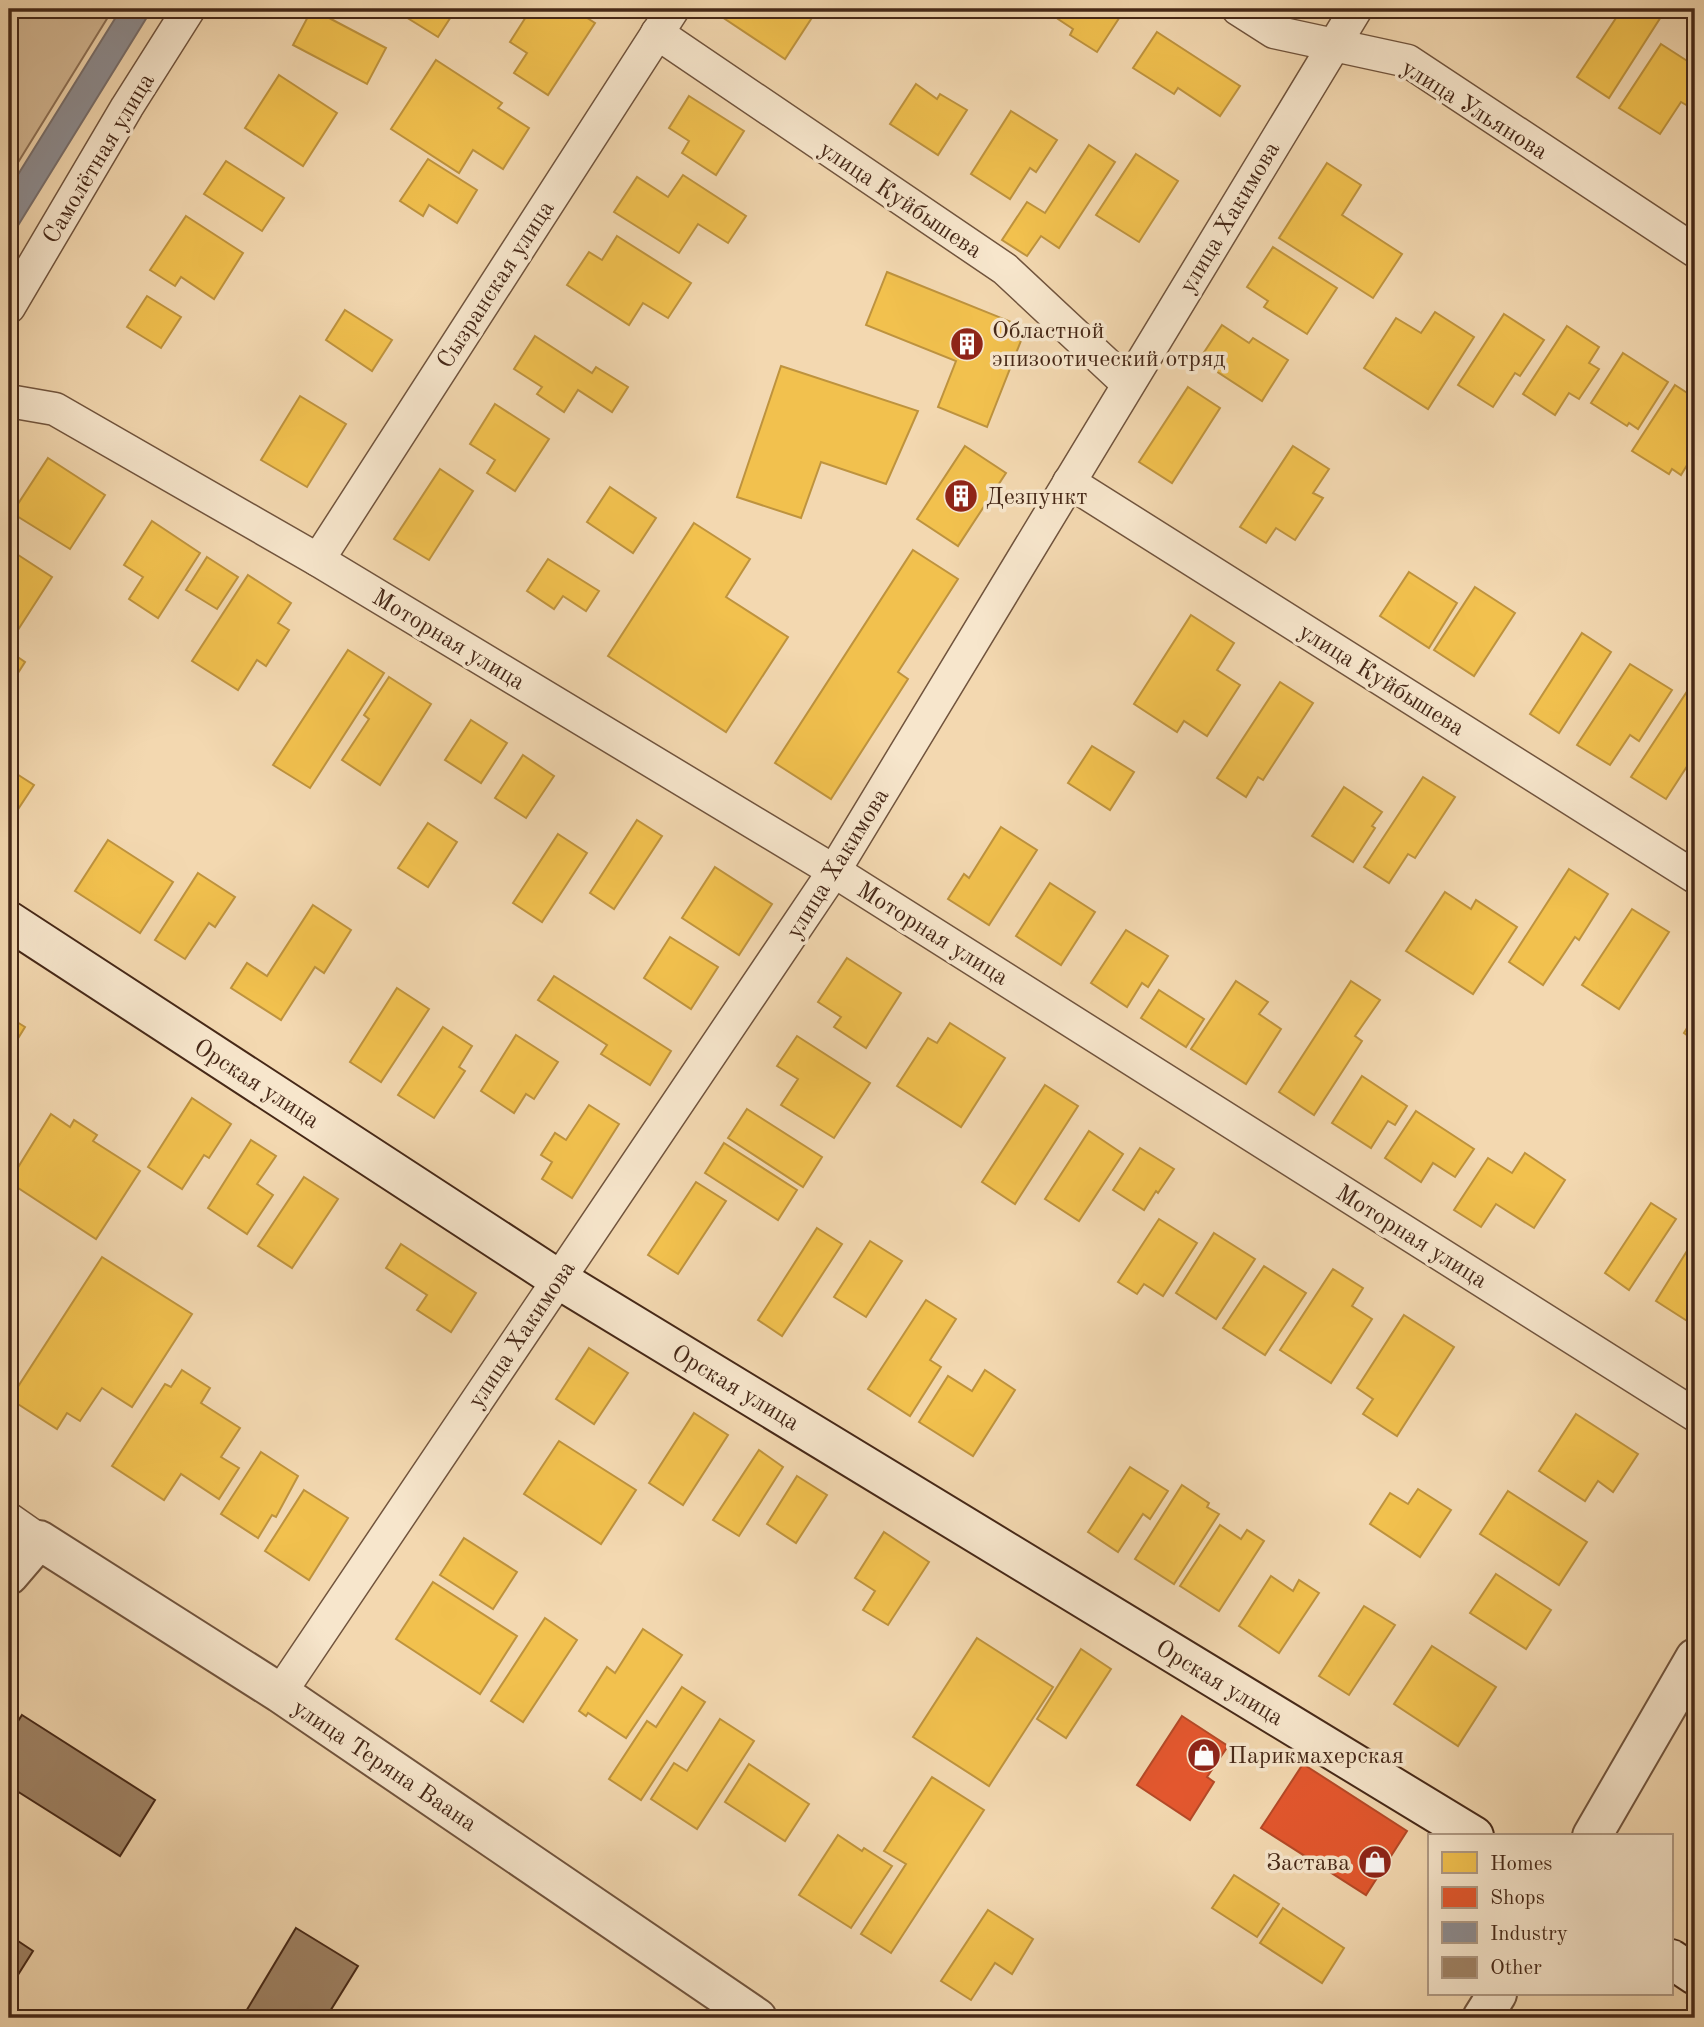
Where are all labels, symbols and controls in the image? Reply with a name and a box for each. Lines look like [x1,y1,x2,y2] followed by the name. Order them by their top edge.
[1397,56,1551,165] street label: улица Ульянова
[40,70,160,248] street label: Самолётная улица
[814,137,986,264] street label: улица Куйбышева
[1176,138,1285,298] street label: улица Хакимова
[434,197,560,373] street label: Сызранская улица
[992,320,1226,372] place label: Областной эпизоотический отряд
[948,325,986,363] building icon: Областной эпизоотический отряд
[942,477,980,515] building icon: Дезпункт
[986,486,1088,510] place label: Дезпункт
[368,586,529,696] street label: Моторная улица
[1294,620,1468,741] street label: улица Куйбышева
[783,785,895,943] street label: улица Хакимова
[852,879,1012,991] street label: Моторная улица
[189,1035,323,1134] street label: Орская улица
[1331,1182,1491,1294] street label: Моторная улица
[465,1257,581,1413] street label: улица Хакимова
[667,1341,803,1436] street label: Орская улица
[1151,1636,1287,1731] street label: Орская улица
[287,1696,480,1837] street label: улица Теряна Ваана
[1185,1736,1223,1774] shop icon: Парикмахерская
[1228,1745,1404,1769] place label: Парикмахерская
[1428,1834,1672,1996] legend
[1356,1843,1394,1881] shop icon: Застава
[1266,1852,1350,1876] place label: Застава
[1490,1854,1552,1875] text: Homes
[1490,1888,1545,1909] text: Shops
[1490,1924,1568,1945] text: Industry
[1490,1958,1542,1979] text: Other

